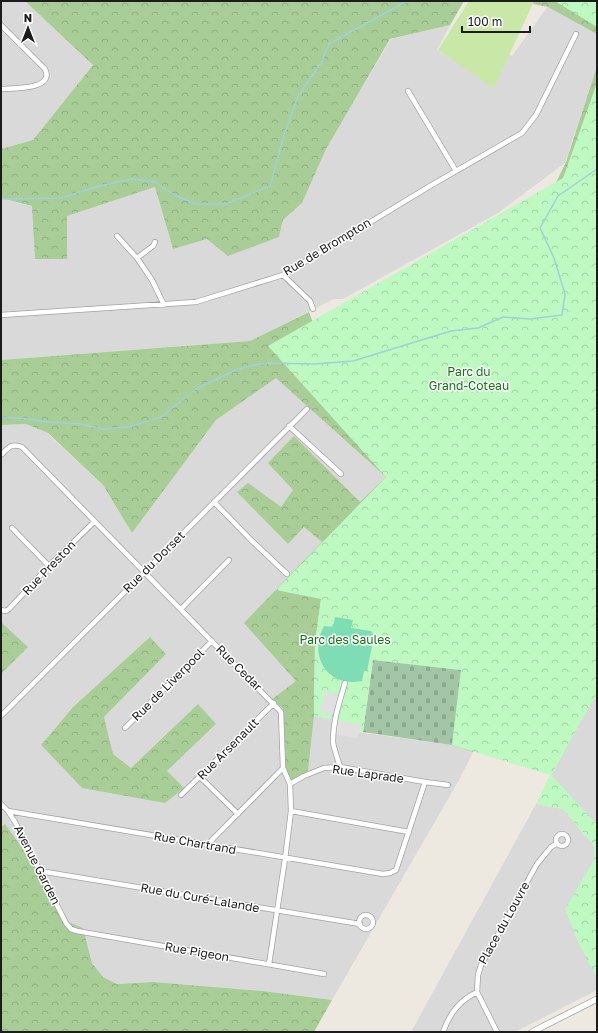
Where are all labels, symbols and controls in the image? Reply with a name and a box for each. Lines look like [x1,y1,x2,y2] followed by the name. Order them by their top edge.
[8,8,48,48] north arrow
[462,8,530,34] scale bar
[24,11,32,24] text: N
[468,14,502,29] text: 100 m
[280,214,373,279] street label: Rue de Brompton
[429,364,509,393] park label: Parc du Grand-Coteau
[120,528,188,596] street label: Rue du Dorset
[19,537,78,598] street label: Rue Preston
[299,632,391,647] park label: Parc des Saules
[213,641,266,694] street label: Rue Cedar
[128,645,207,724] street label: Rue de Liverpool
[194,715,262,783] street label: Rue Arsenault
[331,761,405,786] street label: Rue Laprade
[11,823,64,907] street label: Avenue Garden
[153,828,237,857] street label: Rue Chartrand
[475,879,532,967] street label: Place du Louvre
[140,880,261,915] street label: Rue du Curé-Lalande
[164,938,230,965] street label: Rue Pigeon

